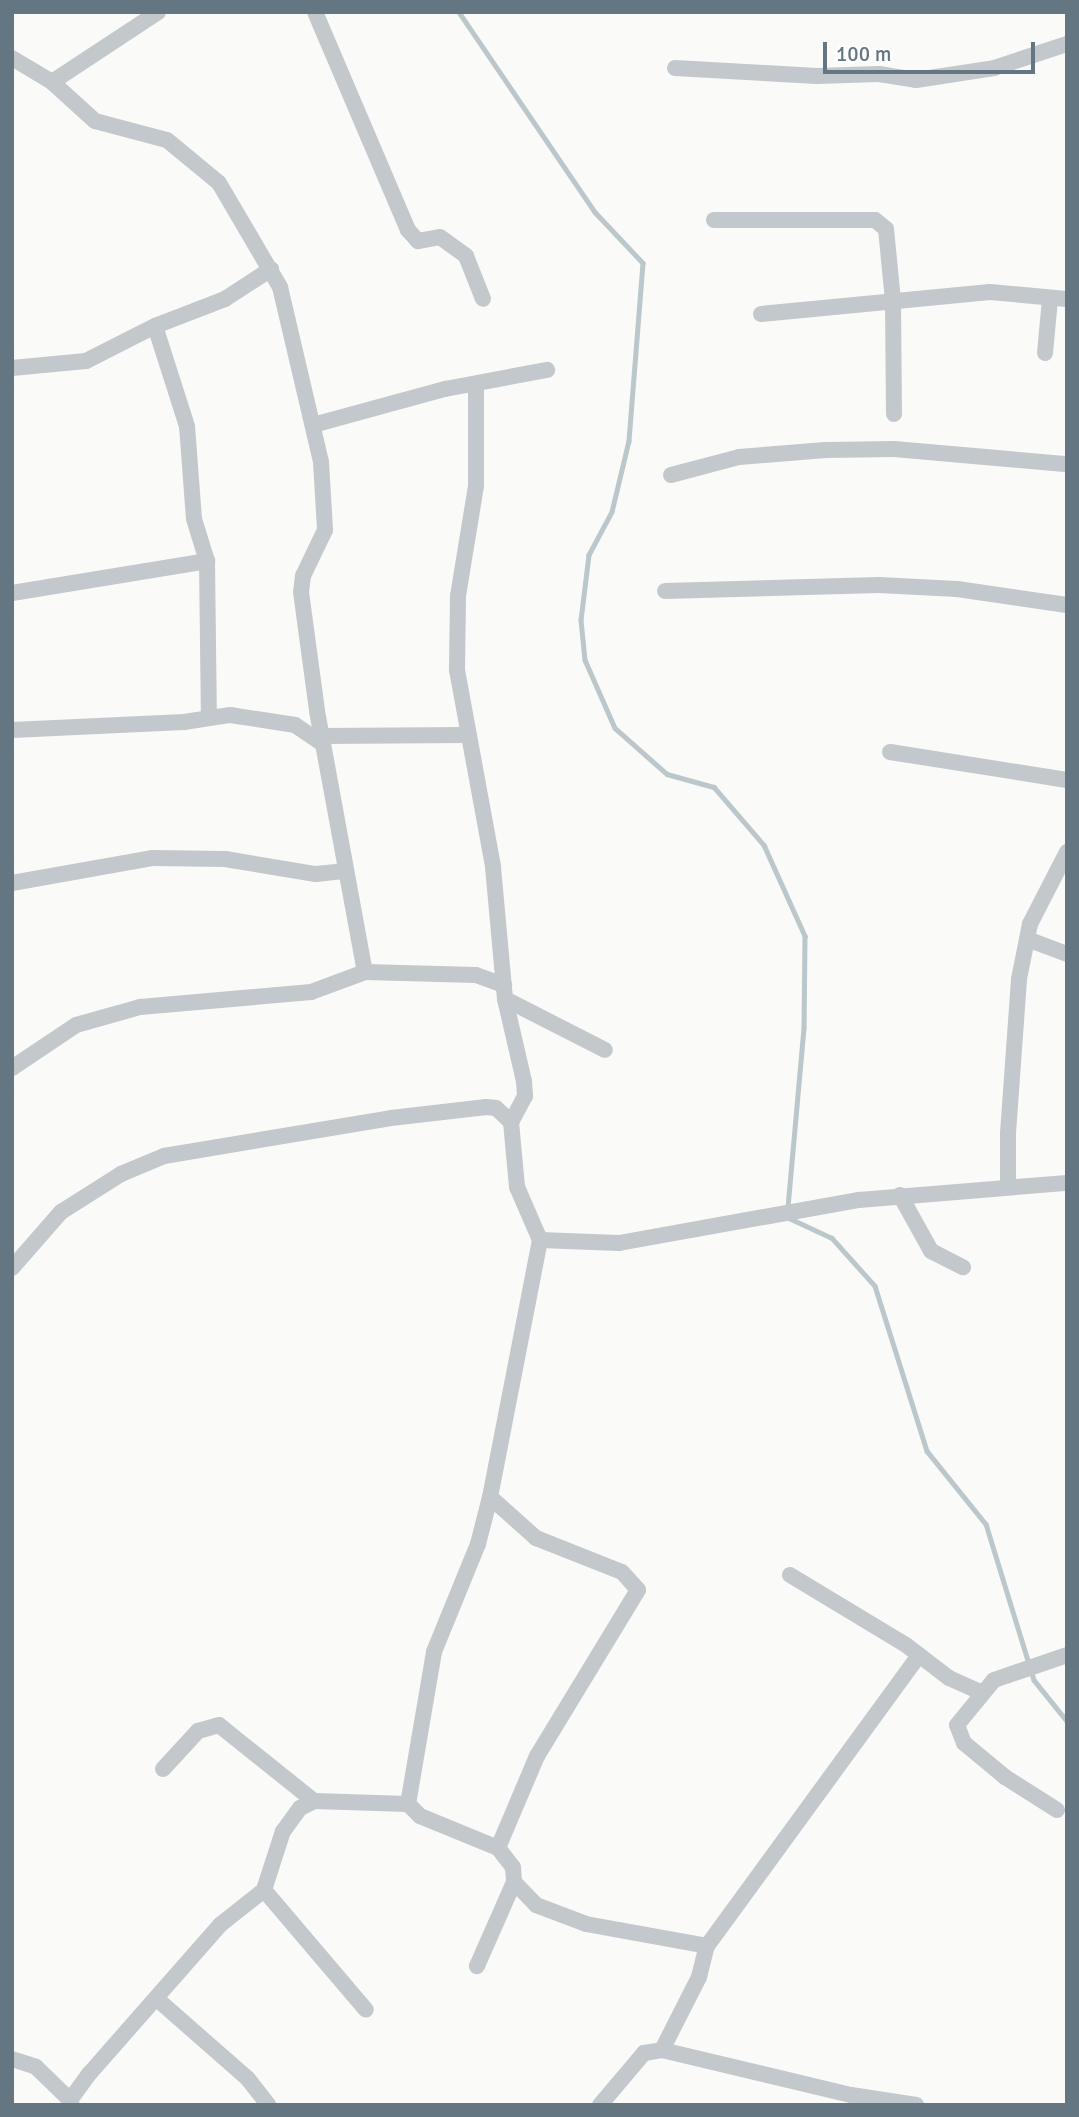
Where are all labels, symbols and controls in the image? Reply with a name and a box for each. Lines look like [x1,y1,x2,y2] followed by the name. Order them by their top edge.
[827,28,1039,72] scale bar
[836,41,891,67] text: 100 m

